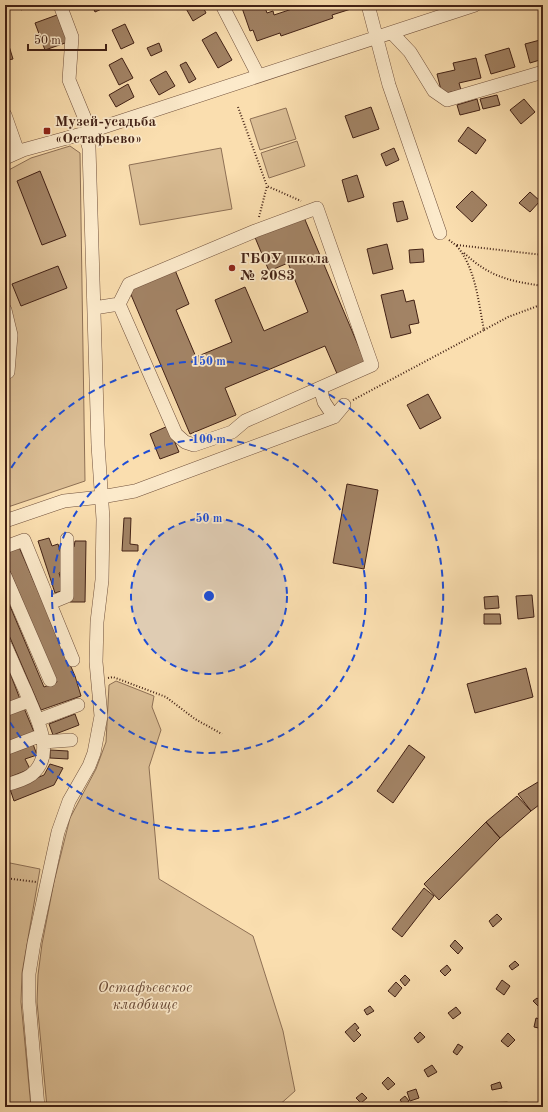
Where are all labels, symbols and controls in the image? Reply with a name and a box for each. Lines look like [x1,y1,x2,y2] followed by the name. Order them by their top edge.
[28,26,106,52] scale bar
[34,34,61,47] text: 50 m
[55,115,156,147] place label: Музей-усадьба «Остафьево»
[42,126,52,136] marker: Музей-усадьба «Остафьево»
[240,252,329,284] place label: ГБОУ школа № 2083
[227,263,237,273] marker: ГБОУ школа № 2083
[192,355,226,368] text: 150 m
[192,434,226,446] text: 100 m
[196,512,223,525] text: 50 m
[202,589,216,603] centre of rings
[98,981,192,1013] park label: Остафьевское кладбище

